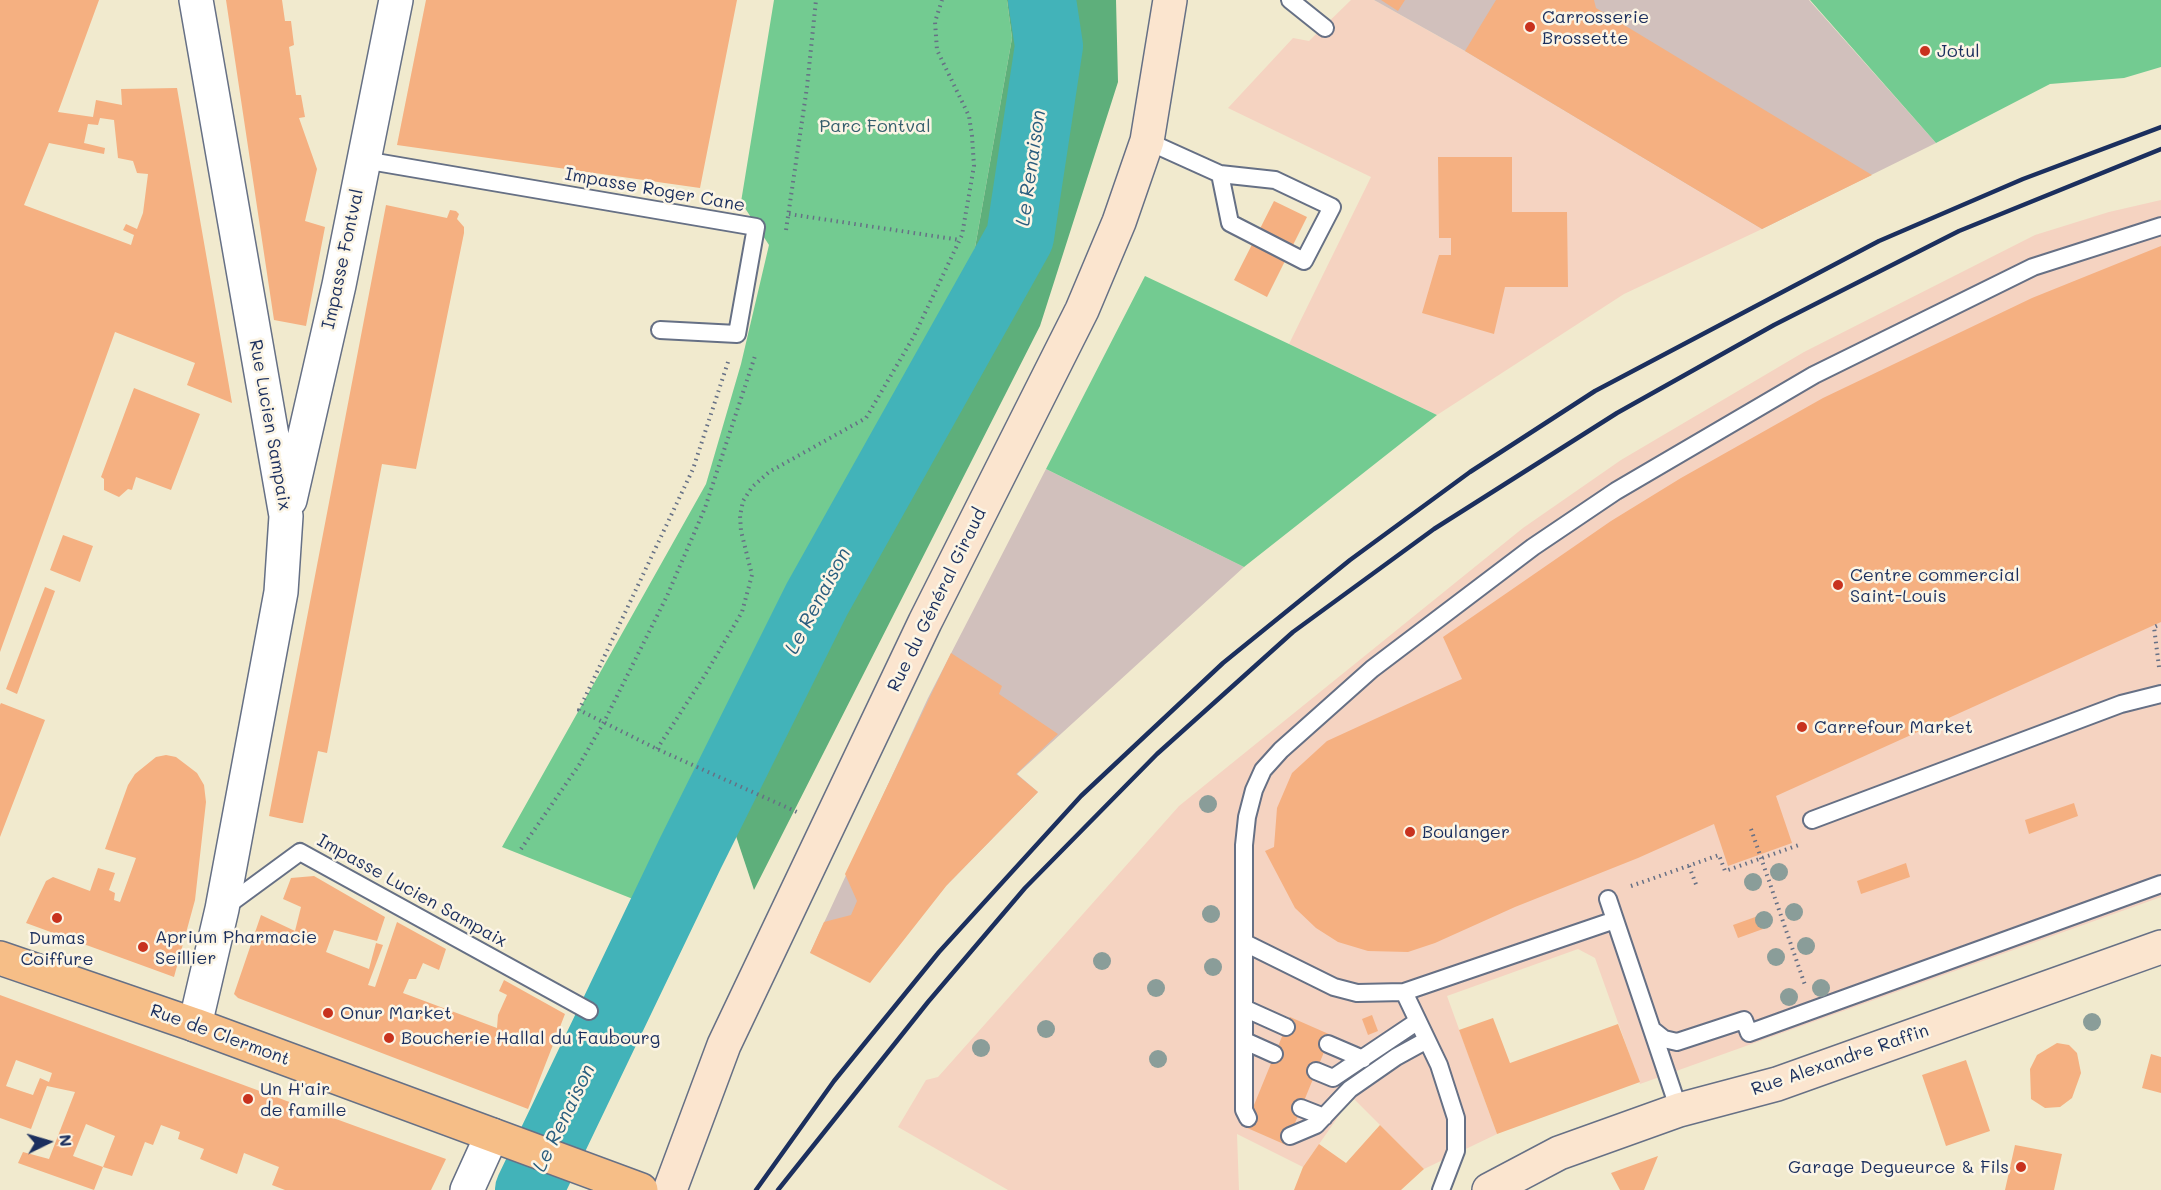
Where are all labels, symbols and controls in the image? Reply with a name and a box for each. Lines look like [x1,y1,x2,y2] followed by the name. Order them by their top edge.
[1542,6,1649,48] place label: Carrosserie Brossette
[1523,20,1537,34] marker: Carrosserie Brossette
[1937,40,1980,62] place label: Jotul
[1918,44,1932,58] marker: Jotul
[1011,108,1051,228] water label: Le Renaison
[819,115,931,137] park label: Parc Fontval
[563,163,747,217] street label: Impasse Roger Cane
[318,187,368,331] street label: Impasse Fontval
[244,338,296,512] street label: Rue Lucien Sampaix
[883,505,991,695] street label: Rue du Général Giraud
[780,544,856,658] water label: Le Renaison
[1850,564,2020,606] place label: Centre commercial Saint-Louis
[1831,578,1845,592] marker: Centre commercial Saint-Louis
[1814,716,1973,738] place label: Carrefour Market
[1795,720,1809,734] marker: Carrefour Market
[1422,821,1510,843] place label: Boulanger
[1403,825,1417,839] marker: Boulanger
[313,830,511,952] street label: Impasse Lucien Sampaix
[50,911,64,925] marker: Dumas Coiffure
[155,926,317,968] place label: Aprium Pharmacie Seillier
[20,927,94,970] place label: Dumas Coiffure
[136,940,150,954] marker: Aprium Pharmacie Seillier
[147,1000,293,1070] street label: Rue de Clermont
[340,1002,452,1024] place label: Onur Market
[321,1006,335,1020] marker: Onur Market
[1748,1019,1932,1101] street label: Rue Alexandre Raffin
[401,1027,660,1049] place label: Boucherie Hallal du Faubourg
[382,1031,396,1045] marker: Boucherie Hallal du Faubourg
[528,1060,600,1176] water label: Le Renaison
[260,1078,347,1120] place label: Un H'air de famille
[241,1092,255,1106] marker: Un H'air de famille
[18,1112,78,1172] north arrow
[55,1133,77,1147] text: N
[1788,1156,2009,1178] place label: Garage Degueurce & Fils
[2014,1160,2028,1174] marker: Garage Degueurce & Fils

